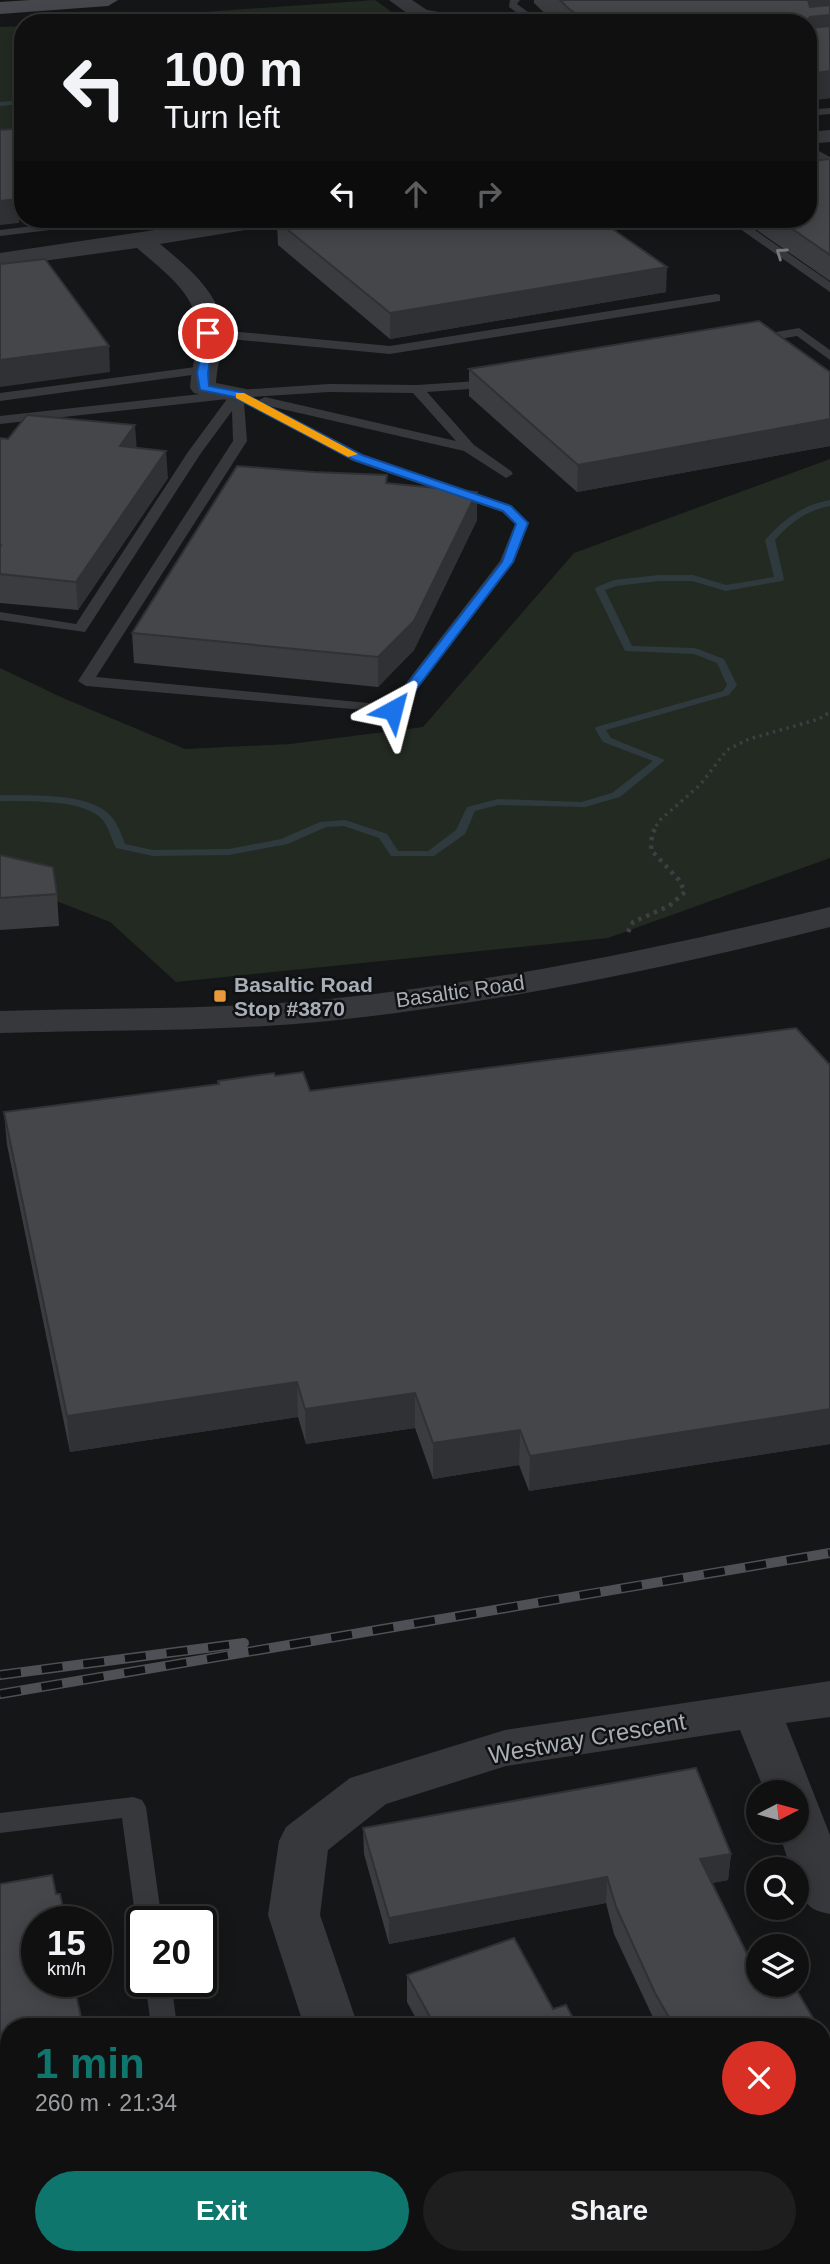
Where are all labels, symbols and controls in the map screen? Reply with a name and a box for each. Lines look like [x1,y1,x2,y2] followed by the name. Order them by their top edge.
[49,42,140,133] icon: left
[164,42,303,96] text: 100 m
[164,99,280,135] text: Turn left
[324,175,362,213] icon: left
[397,175,435,213] icon: ahead
[470,175,508,213] icon: right
[776,249,789,261] one-way arrow
[178,303,238,363] pin
[189,314,227,352] icon: arrive
[356,673,430,747] position arrow
[394,971,526,1011] street label: Basaltic Road
[234,973,373,1020] place label: Basaltic Road Stop #3870
[212,988,228,1004] marker: Basaltic Road Stop #3870
[486,1707,688,1769] street label: Westway Crescent
[746,1780,808,1843] north arrow
[746,1780,809,1997] map controls
[746,1857,809,1920] button: search
[126,1906,217,1997] speed limit sign: 20
[47,1923,86,1962] text: 15
[746,1934,809,1997] button: layers
[47,1959,86,1979] text: km/h
[35,2040,145,2087] text: 1 min
[722,2041,796,2115] button: close
[35,2090,177,2116] text: 260 m · 21:34
[35,2171,409,2251] button: Exit
[423,2171,796,2251] button: Share

